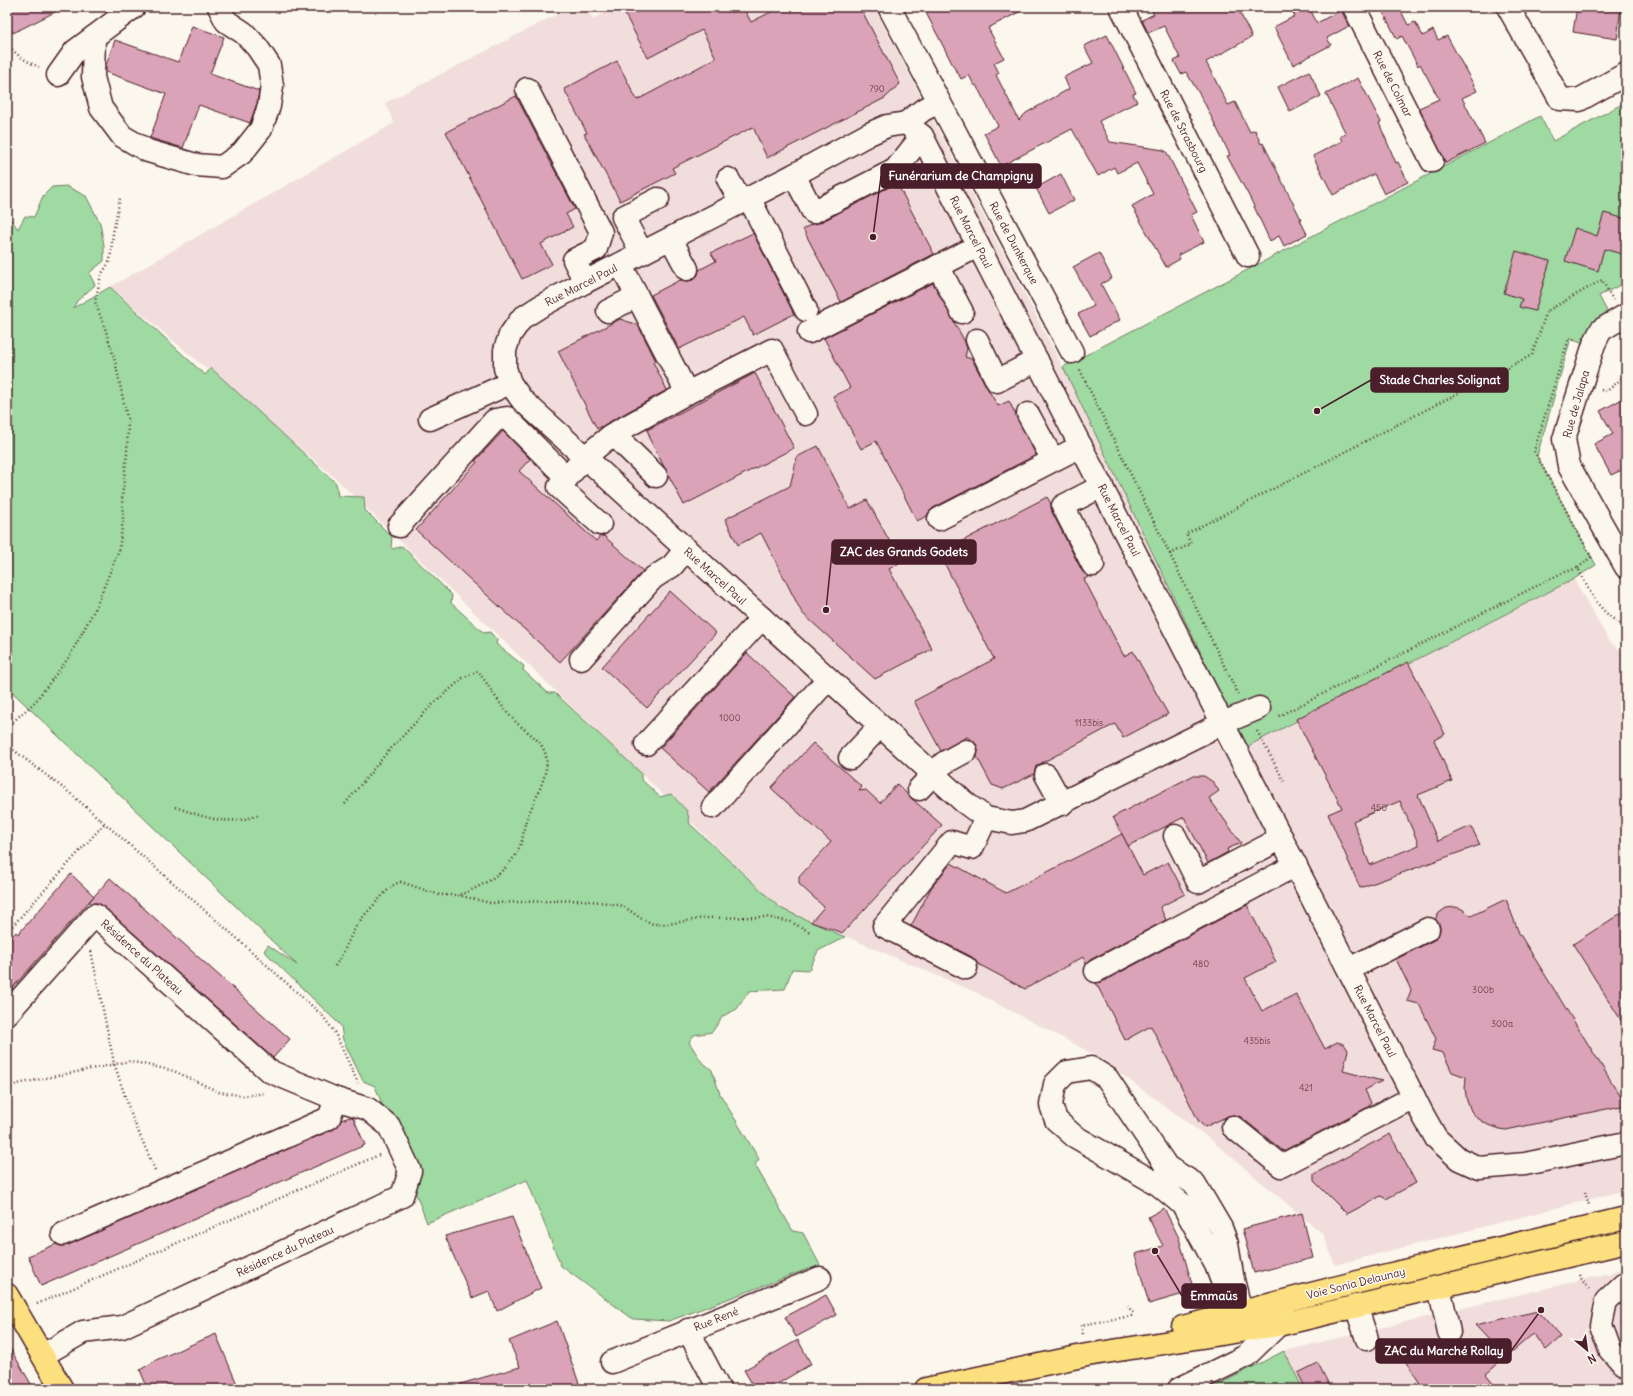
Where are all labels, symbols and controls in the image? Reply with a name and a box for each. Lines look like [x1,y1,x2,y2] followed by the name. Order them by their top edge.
[1370,48,1416,120] street label: Rue de Colmar
[869,83,885,94] house number: 790
[1157,87,1211,175] street label: Rue de Strasbourg
[881,164,1041,188] callout: Funérarium de Champigny
[889,168,1034,184] text: Funérarium de Champigny
[947,194,995,270] street label: Rue Marcel Paul
[986,199,1042,287] street label: Rue de Dunkerque
[543,261,619,309] street label: Rue Marcel Paul
[1371,368,1508,392] callout: Stade Charles Solignat
[1560,368,1592,440] street label: Rue de Jalapa
[1379,372,1501,388] text: Stade Charles Solignat
[1095,482,1143,558] street label: Rue Marcel Paul
[832,540,976,564] callout: ZAC des Grands Godets
[681,544,749,608] street label: Rue Marcel Paul
[840,544,969,559] text: ZAC des Grands Godets
[719,712,741,723] house number: 1000
[1075,717,1103,728] house number: 1133bis
[1371,802,1387,813] house number: 450
[98,916,186,998] street label: Résidence du Plateau
[1193,958,1209,969] house number: 480
[1351,983,1399,1059] street label: Rue Marcel Paul
[1472,984,1494,995] house number: 300b
[1491,1018,1513,1029] house number: 300a
[1244,1035,1270,1046] house number: 435bis
[1299,1082,1313,1093] house number: 421
[234,1222,336,1280] street label: Résidence du Plateau
[1305,1264,1407,1302] street label: Voie Sonia Delaunay
[1182,1284,1246,1308] callout: Emmaüs
[1190,1288,1238,1303] text: Emmaüs
[692,1304,740,1334] street label: Rue René
[1567,1330,1607,1370] north arrow
[1376,1339,1511,1363] callout: ZAC du Marché Rollay
[1384,1343,1504,1359] text: ZAC du Marché Rollay
[1585,1351,1599,1367] text: N

